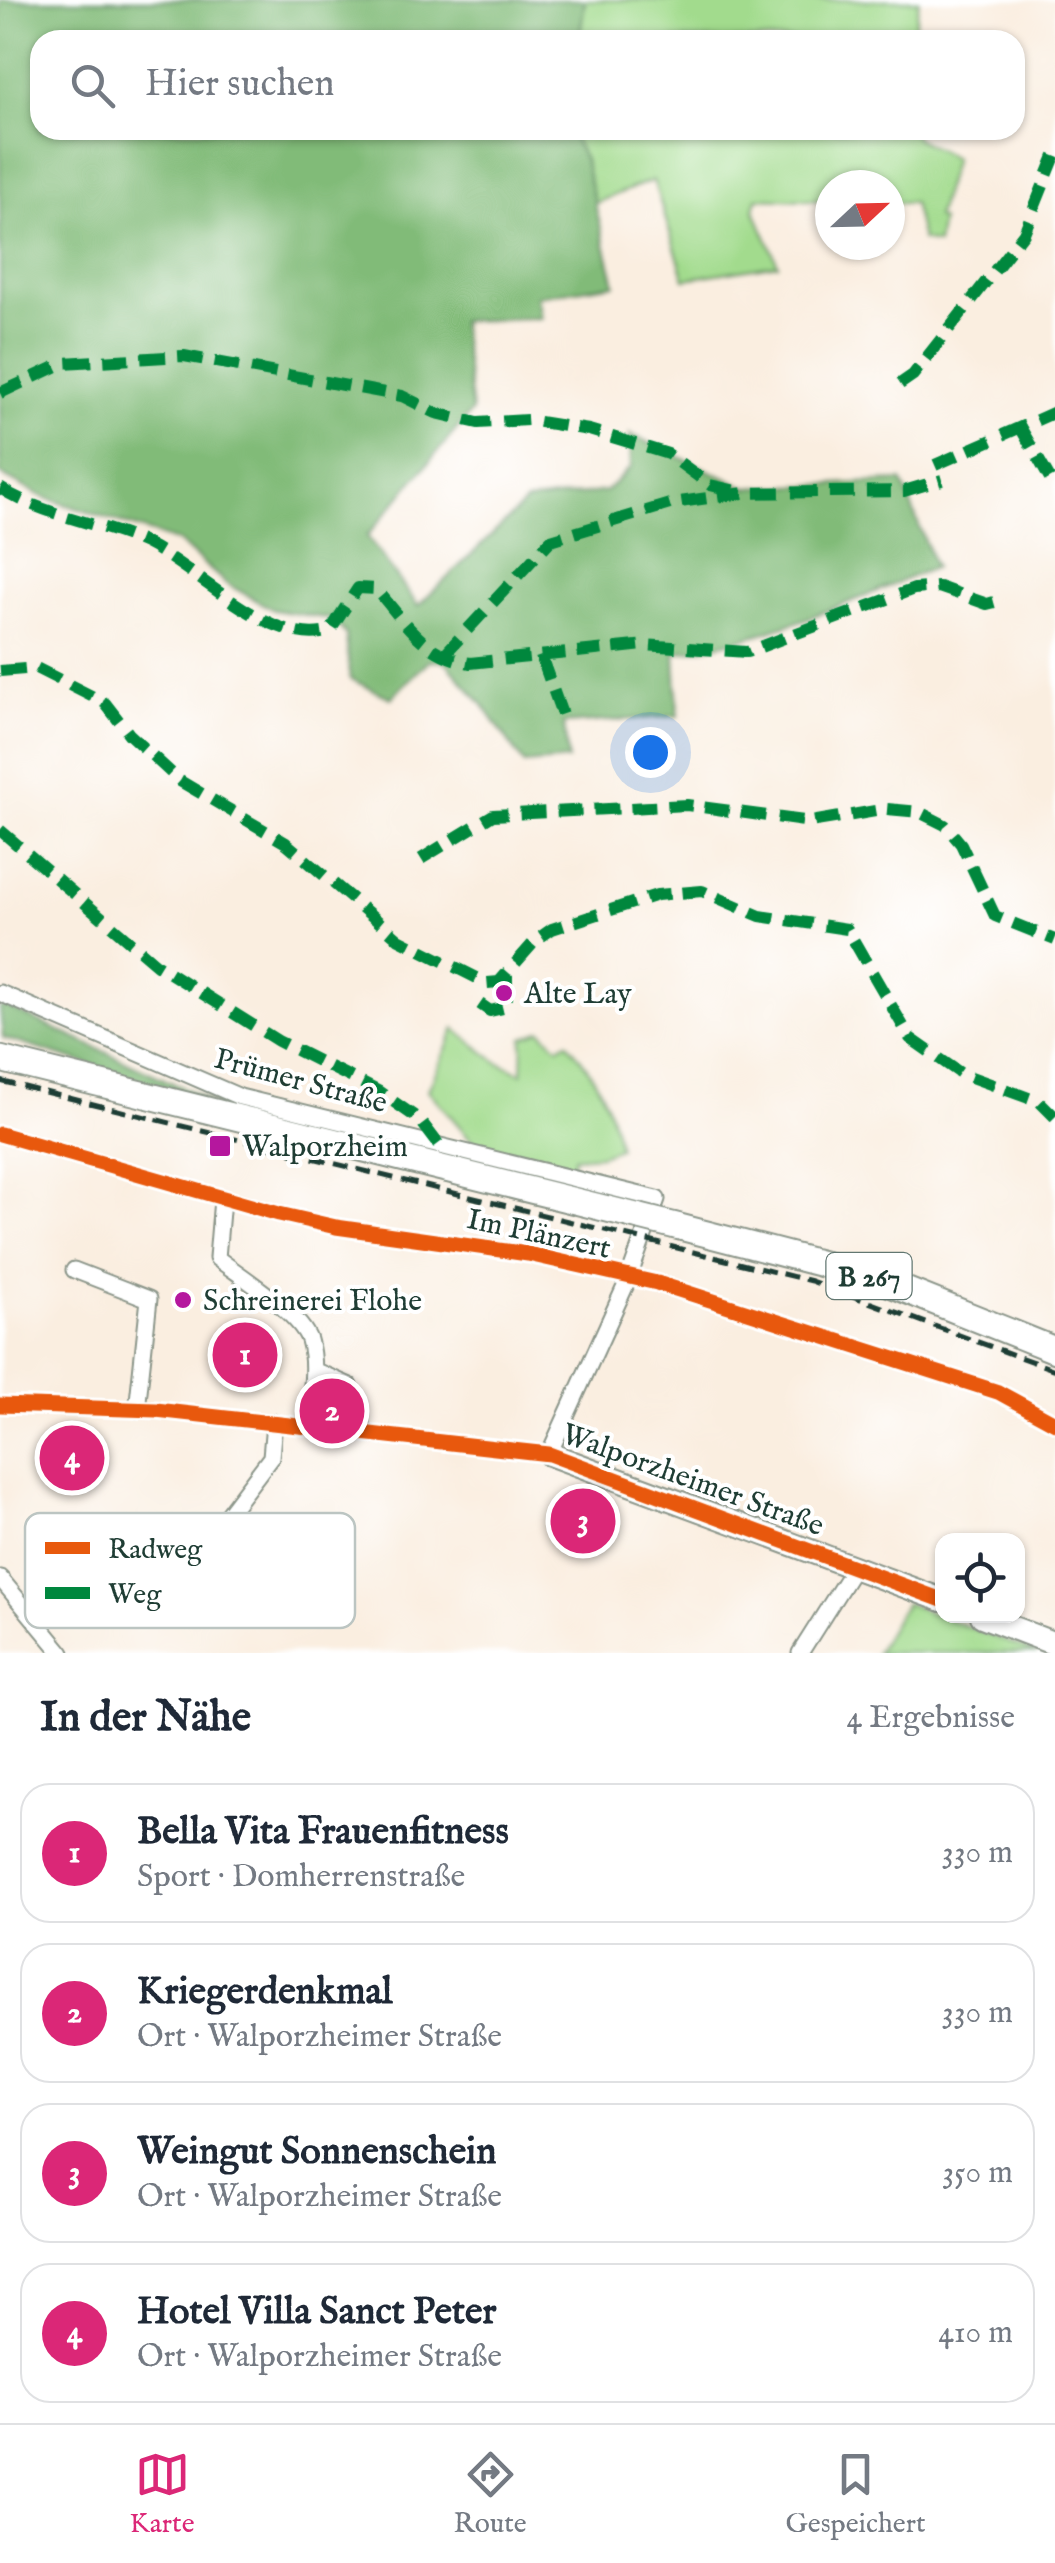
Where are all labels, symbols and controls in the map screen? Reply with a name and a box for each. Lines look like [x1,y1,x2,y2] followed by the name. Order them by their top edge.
[30,30,1025,140] search box
[65,58,120,113] icon: search
[145,61,335,109] text: Hier suchen
[815,170,905,260] north arrow
[625,727,676,778] your location
[523,976,632,1014] place label: Alte Lay
[493,982,515,1004] marker: Alte Lay
[210,1041,391,1123] street label: Prümer Straße
[242,1129,408,1167] place label: Walporzheim
[207,1133,233,1159] marker: Walporzheim
[463,1201,614,1269] street label: Im Plänzert
[826,1253,912,1299] road number: B 267
[203,1283,422,1321] place label: Schreinerei Flohe
[172,1289,194,1311] marker: Schreinerei Flohe
[212,1318,278,1392] pin: 1
[300,1374,364,1448] pin: 2
[556,1416,829,1546] street label: Walporzheimer Straße
[40,1420,104,1496] pin: 4
[550,1484,616,1558] pin: 3
[25,1513,355,1628] legend
[108,1533,203,1568] text: Radweg
[935,1533,1025,1623] map controls
[935,1533,1025,1623] button: locate
[108,1578,162,1613] text: Weg
[40,1692,251,1745] text: In der Nähe
[847,1698,1015,1739] text: 4 Ergebnisse
[137,1809,509,1857] text: Bella Vita Frauenfitness
[69,1833,80,1874] text: 1
[942,1833,1013,1874] text: 330 m
[137,1857,465,1898] text: Sport · Domherrenstraße
[137,1969,392,2017] text: Kriegerdenkmal
[67,1993,82,2034] text: 2
[942,1993,1013,2034] text: 330 m
[137,2017,502,2058] text: Ort · Walporzheimer Straße
[137,2129,496,2177] text: Weingut Sonnenschein
[69,2153,80,2194] text: 3
[942,2153,1013,2194] text: 350 m
[137,2177,502,2218] text: Ort · Walporzheimer Straße
[137,2289,496,2337] text: Hotel Villa Sanct Peter
[67,2313,82,2354] text: 4
[938,2313,1013,2354] text: 410 m
[137,2337,502,2378] text: Ort · Walporzheimer Straße
[129,2447,195,2542] tab: Karte
[454,2447,527,2542] tab: Route
[786,2447,926,2542] tab: Gespeichert

